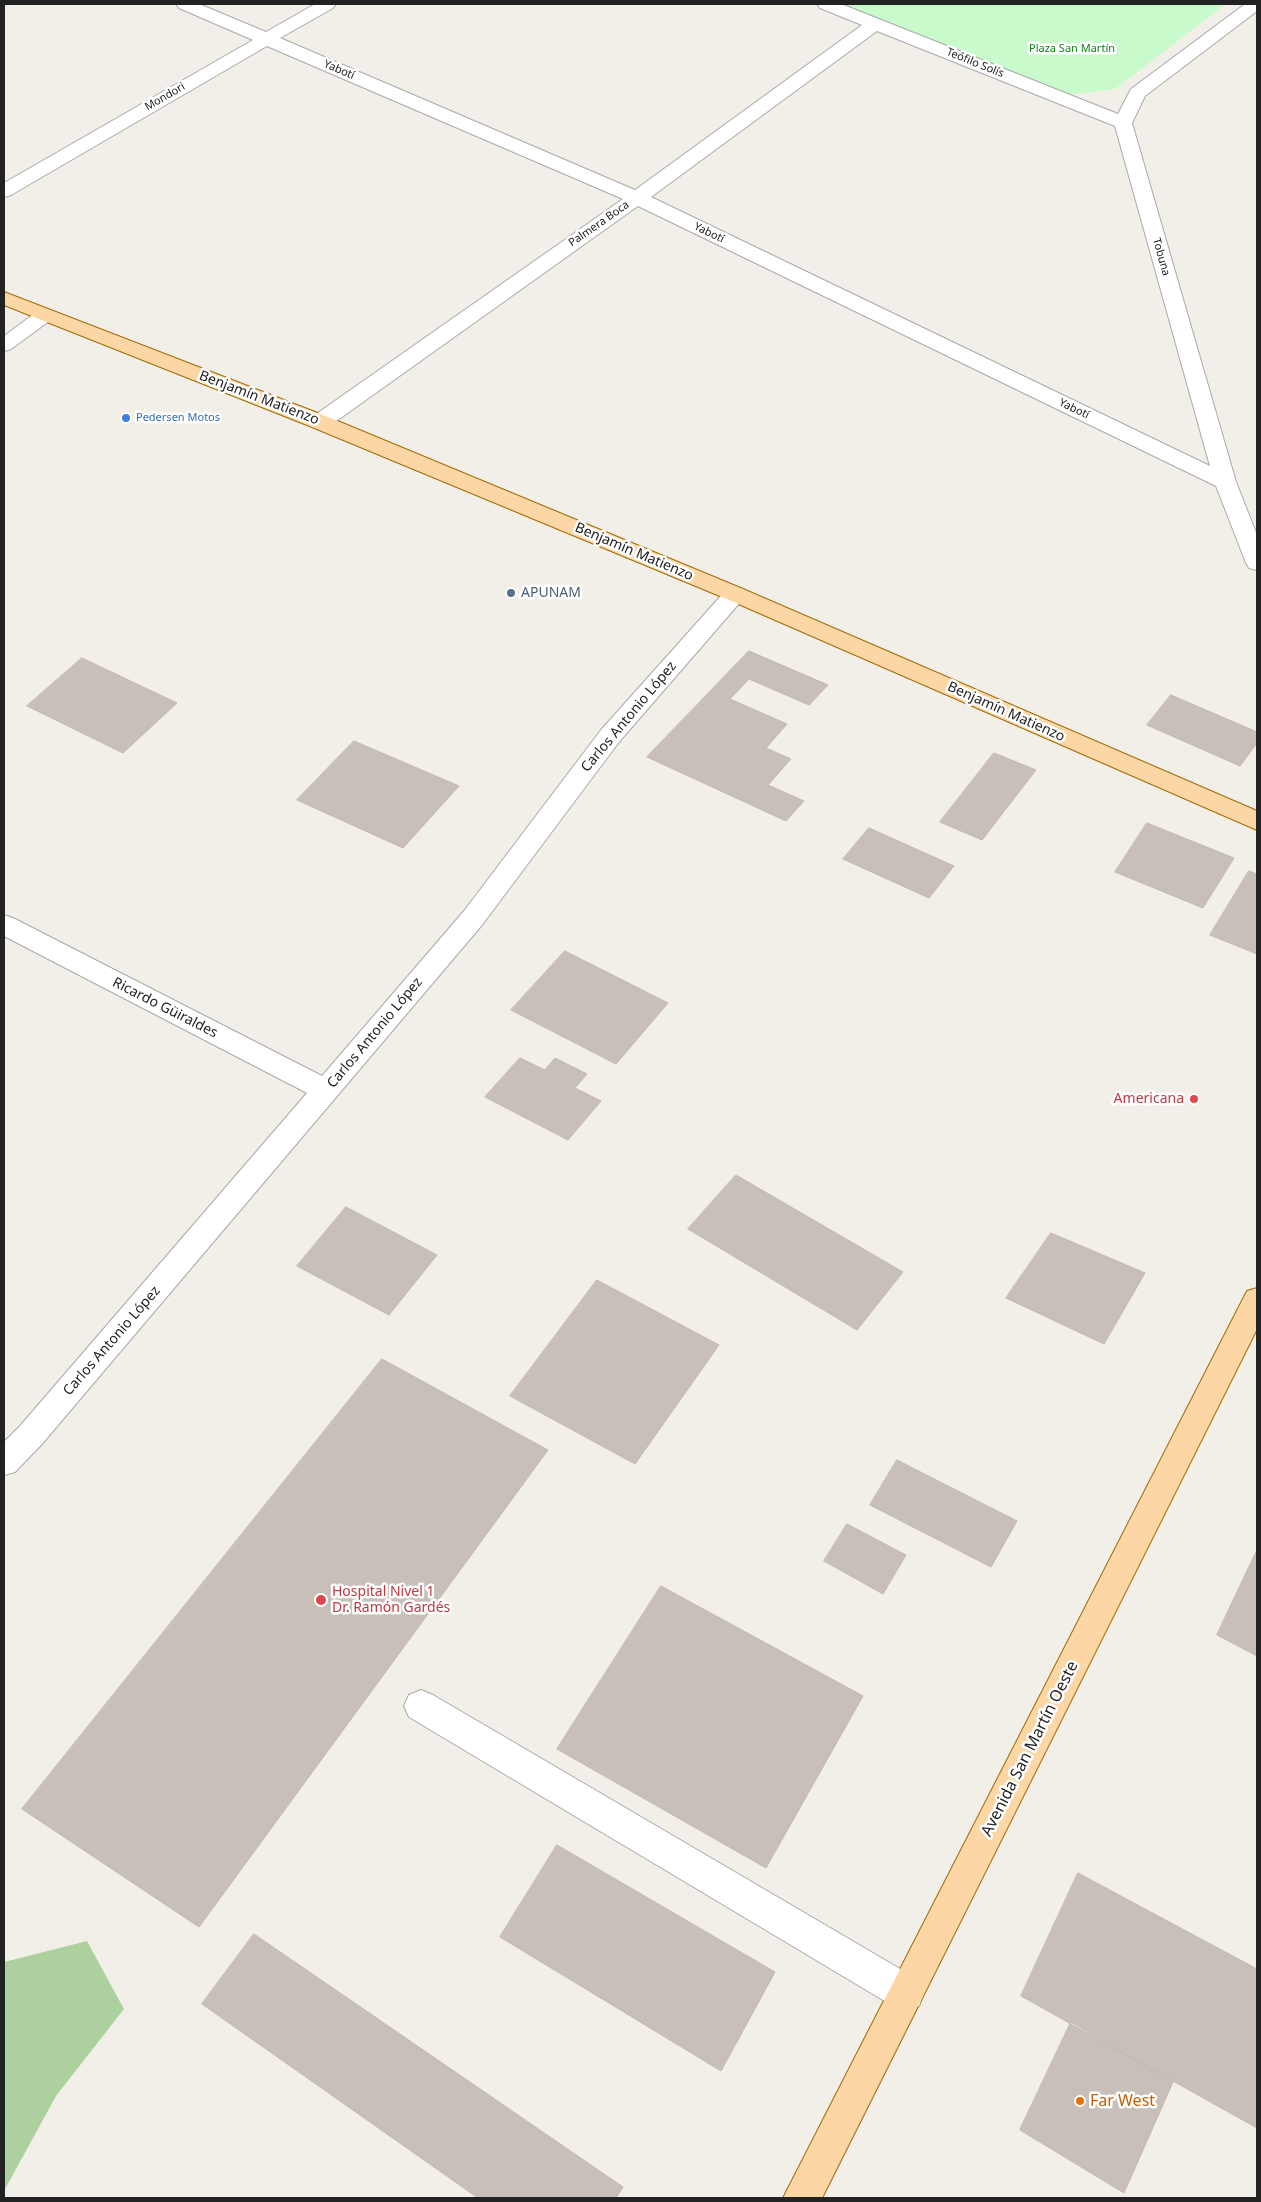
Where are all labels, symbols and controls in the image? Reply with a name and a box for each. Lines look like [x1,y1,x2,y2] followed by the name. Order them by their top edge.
[1029,42,1115,56] park label: Plaza San Martín
[944,45,1006,81] street label: Teófilo Solís
[322,58,356,82] street label: Yabotí
[143,80,187,114] street label: Mondori
[566,198,632,250] street label: Palmera Boca
[692,220,726,246] street label: Yabotí
[1149,237,1173,277] street label: Tobuna
[197,367,321,429] street label: Benjamín Matienzo
[1057,396,1091,422] street label: Yabotí
[136,411,220,425] place label: Pedersen Motos
[120,412,132,424] marker: Pedersen Motos
[572,519,696,585] street label: Benjamín Matienzo
[521,585,581,601] place label: APUNAM
[505,587,517,599] marker: APUNAM
[578,658,680,776] street label: Carlos Antonio López
[945,679,1067,745] street label: Benjamín Matienzo
[110,974,220,1042] street label: Ricardo Güiraldes
[324,974,426,1092] street label: Carlos Antonio López
[1114,1091,1184,1107] place label: Americana
[1188,1093,1200,1105] marker: Americana
[60,1283,164,1399] street label: Carlos Antonio López
[332,1584,450,1616] place label: Hospital Nivel 1 Dr. Ramón Gardés
[314,1593,328,1607] marker: Hospital Nivel 1 Dr. Ramón Gardés
[977,1658,1083,1840] street label: Avenida San Martín Oeste
[1090,2091,1155,2111] place label: Far West
[1074,2095,1086,2107] marker: Far West

